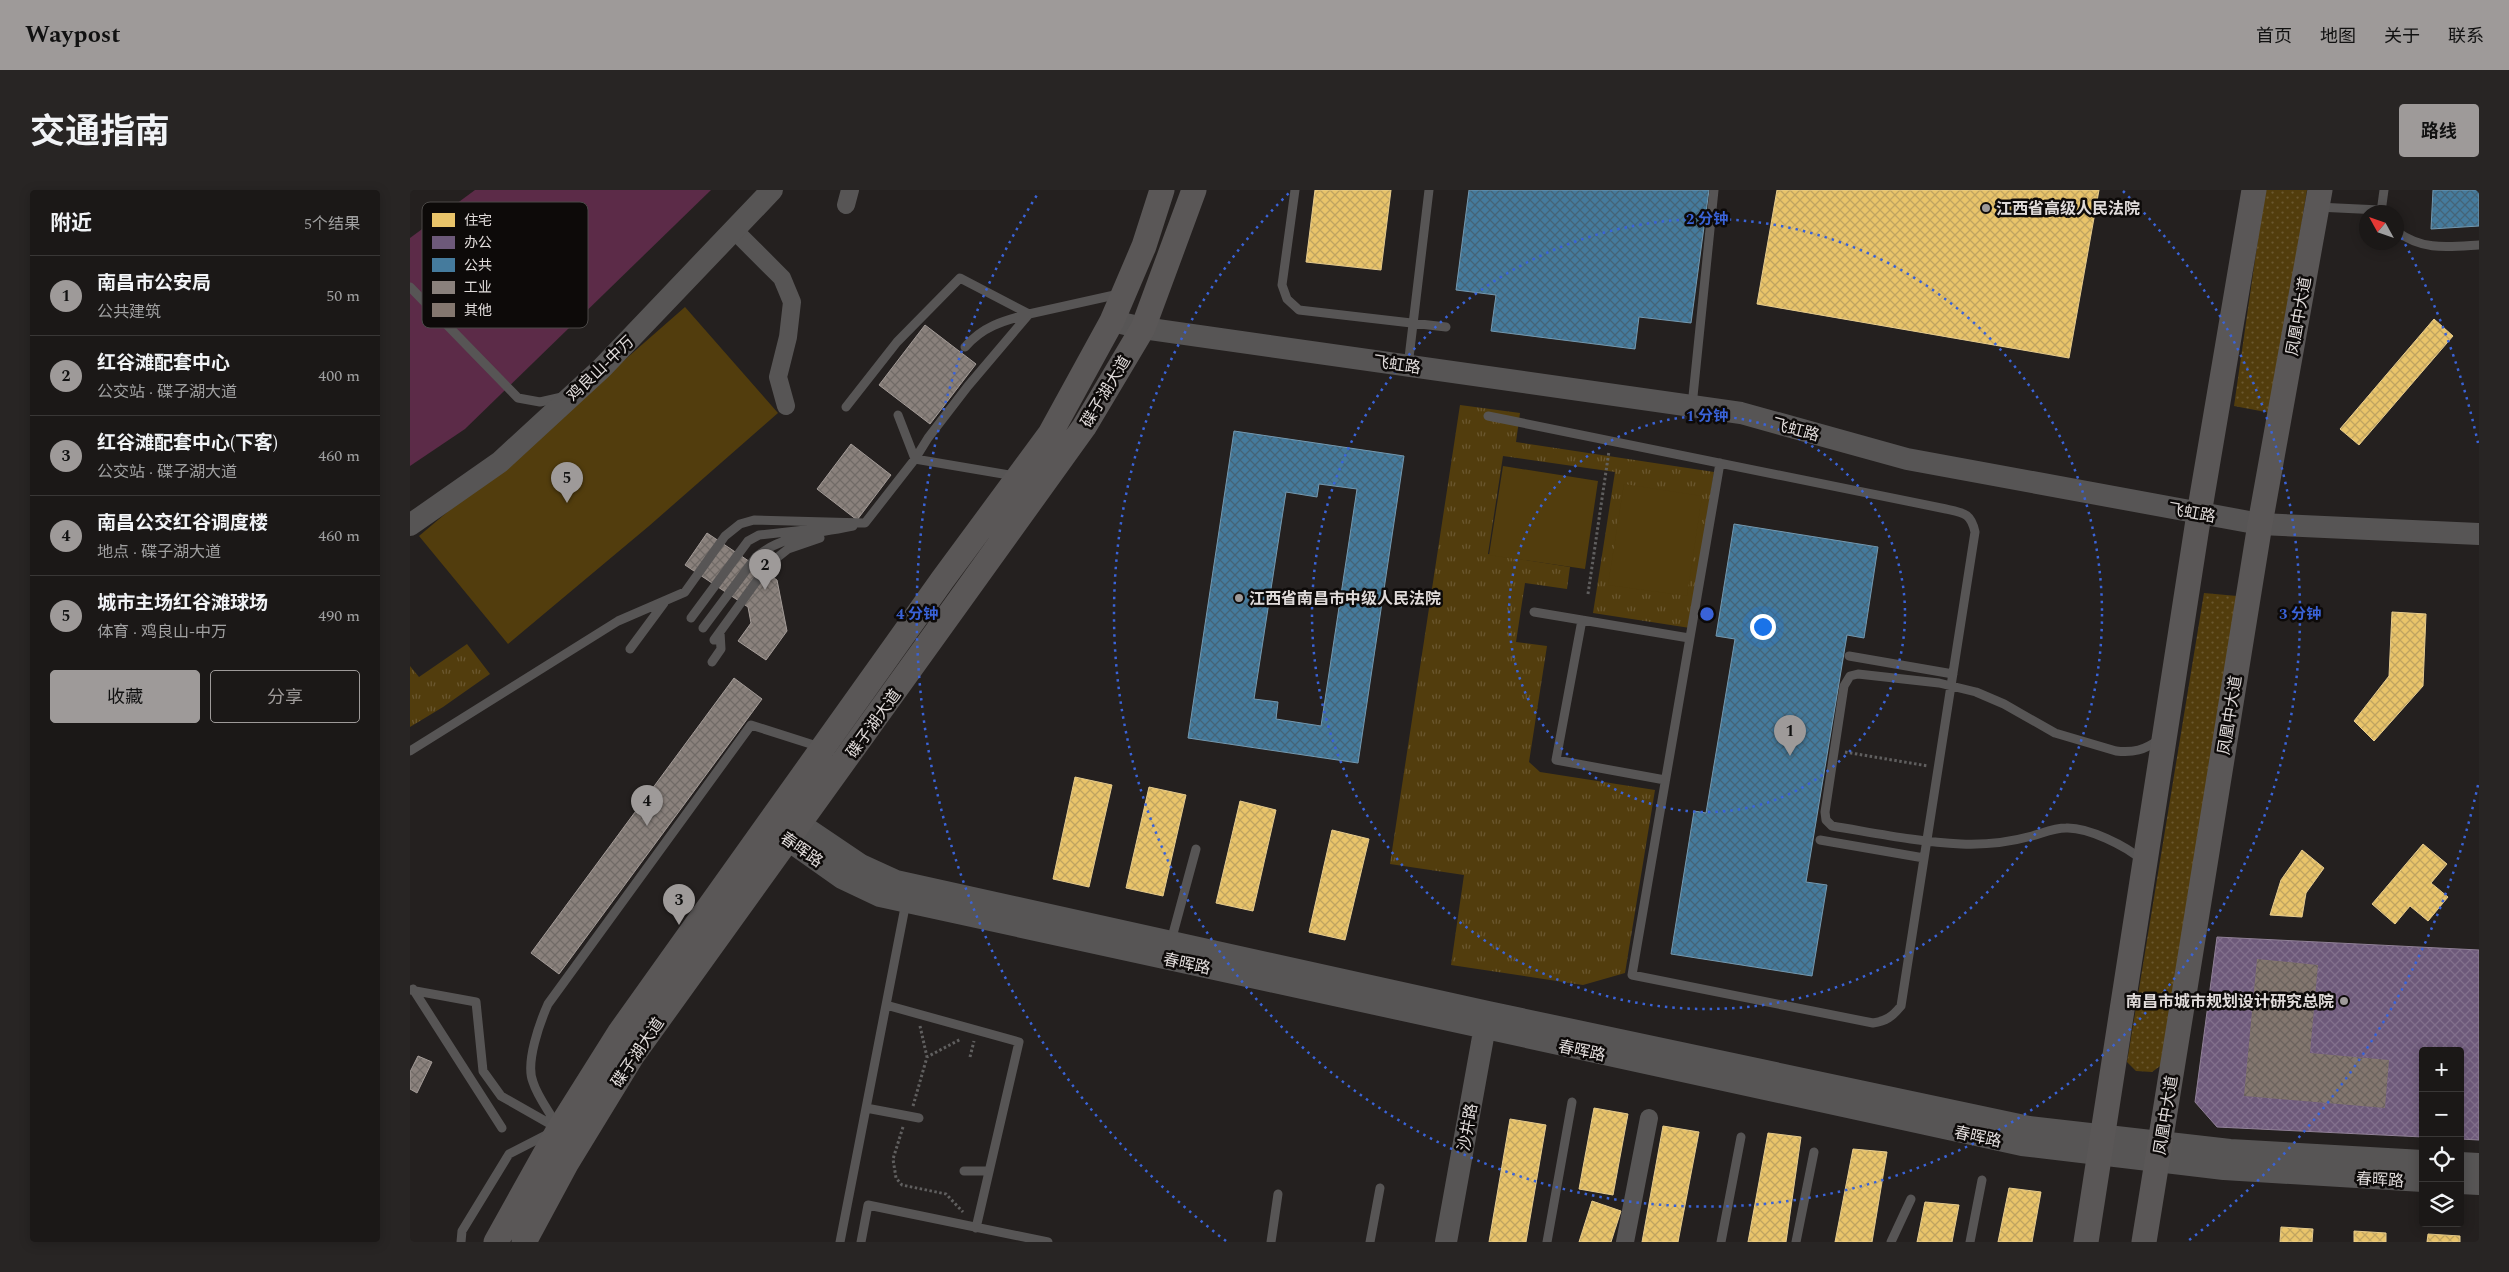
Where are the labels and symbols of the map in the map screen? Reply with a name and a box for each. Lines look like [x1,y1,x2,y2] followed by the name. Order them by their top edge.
[1996,197,2140,221] place label: 江西省高级人民法院
[422,202,588,328] legend
[1980,202,1992,214] marker: 江西省高级人民法院
[2359,205,2404,250] north arrow
[1686,208,1728,231] text: 2 分钟
[464,210,492,231] text: 住宅
[464,232,492,253] text: 办公
[464,255,492,276] text: 公共
[2280,275,2318,358] street label: 凤凰中大道
[464,277,492,298] text: 工业
[464,300,492,321] text: 其他
[561,330,640,407] street label: 鸡良山-中万
[1371,350,1422,380] street label: 飞虹路
[1075,351,1137,432] street label: 碟子湖大道
[1686,405,1728,428] text: 1 分钟
[1769,412,1822,448] street label: 飞虹路
[551,462,583,503] pin: 5
[2166,497,2218,529] street label: 飞虹路
[749,549,781,590] pin: 2
[1249,587,1441,611] place label: 江西省南昌市中级人民法院
[1233,592,1245,604] marker: 江西省南昌市中级人民法院
[896,603,938,626] text: 4 分钟
[2279,603,2321,626] text: 3 分钟
[1698,605,1716,623] centre of rings
[1750,614,1776,640] your location
[2212,674,2248,757] street label: 凤凰中大道
[841,684,907,763] street label: 碟子湖大道
[1774,715,1806,756] pin: 1
[631,785,663,826] pin: 4
[775,826,828,873] street label: 春晖路
[663,884,695,925] pin: 3
[1161,947,1213,981] street label: 春晖路
[2126,990,2334,1014] place label: 南昌市城市规划设计研究总院
[2338,995,2350,1007] marker: 南昌市城市规划设计研究总院
[606,1013,670,1092] street label: 碟子湖大道
[1556,1034,1608,1068] street label: 春晖路
[2148,1074,2184,1157] street label: 凤凰中大道
[1452,1101,1484,1153] street label: 沙井路
[1952,1120,2004,1154] street label: 春晖路
[2355,1167,2405,1193] street label: 春晖路

